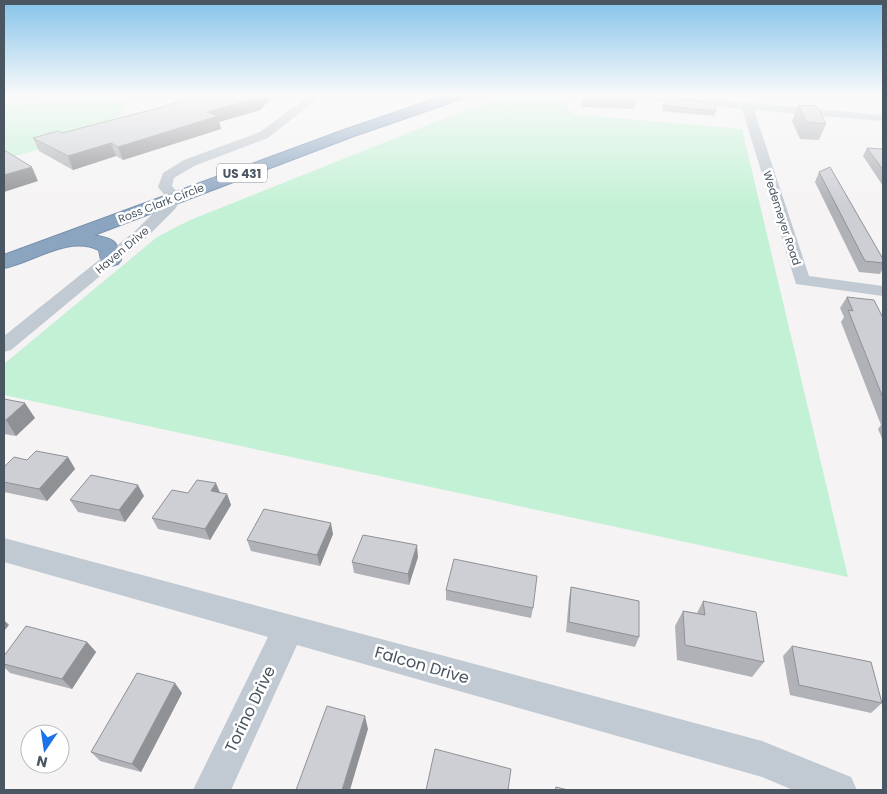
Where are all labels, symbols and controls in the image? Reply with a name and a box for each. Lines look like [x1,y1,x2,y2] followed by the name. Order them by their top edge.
[217,164,267,182] road number: US 431
[759,169,805,267] street label: Wedemeyer Road
[116,179,207,227] street label: Ross Clark Circle
[92,223,152,277] street label: Haven Drive
[372,641,472,689] street label: Falcon Drive
[219,662,281,756] street label: Torino Drive
[20,724,70,774] north arrow
[35,751,49,773] text: N

